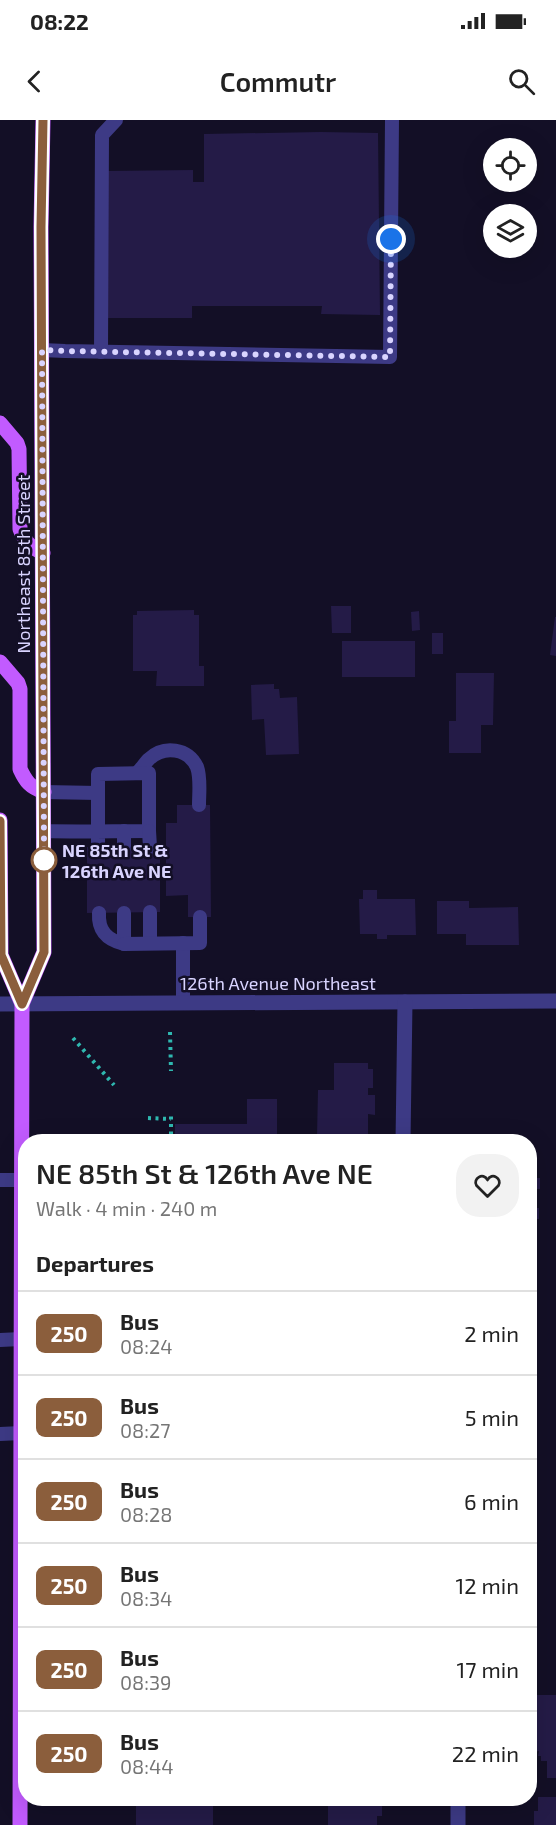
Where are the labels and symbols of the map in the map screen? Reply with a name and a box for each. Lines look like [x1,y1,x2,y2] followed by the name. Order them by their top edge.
[376,224,406,254] your location
[12,474,34,653] street label: Northeast 85th Street
[62,839,171,882] place label: NE 85th St & 126th Ave NE
[31,847,57,873] marker: NE 85th St & 126th Ave NE
[180,972,376,994] street label: 126th Avenue Northeast

